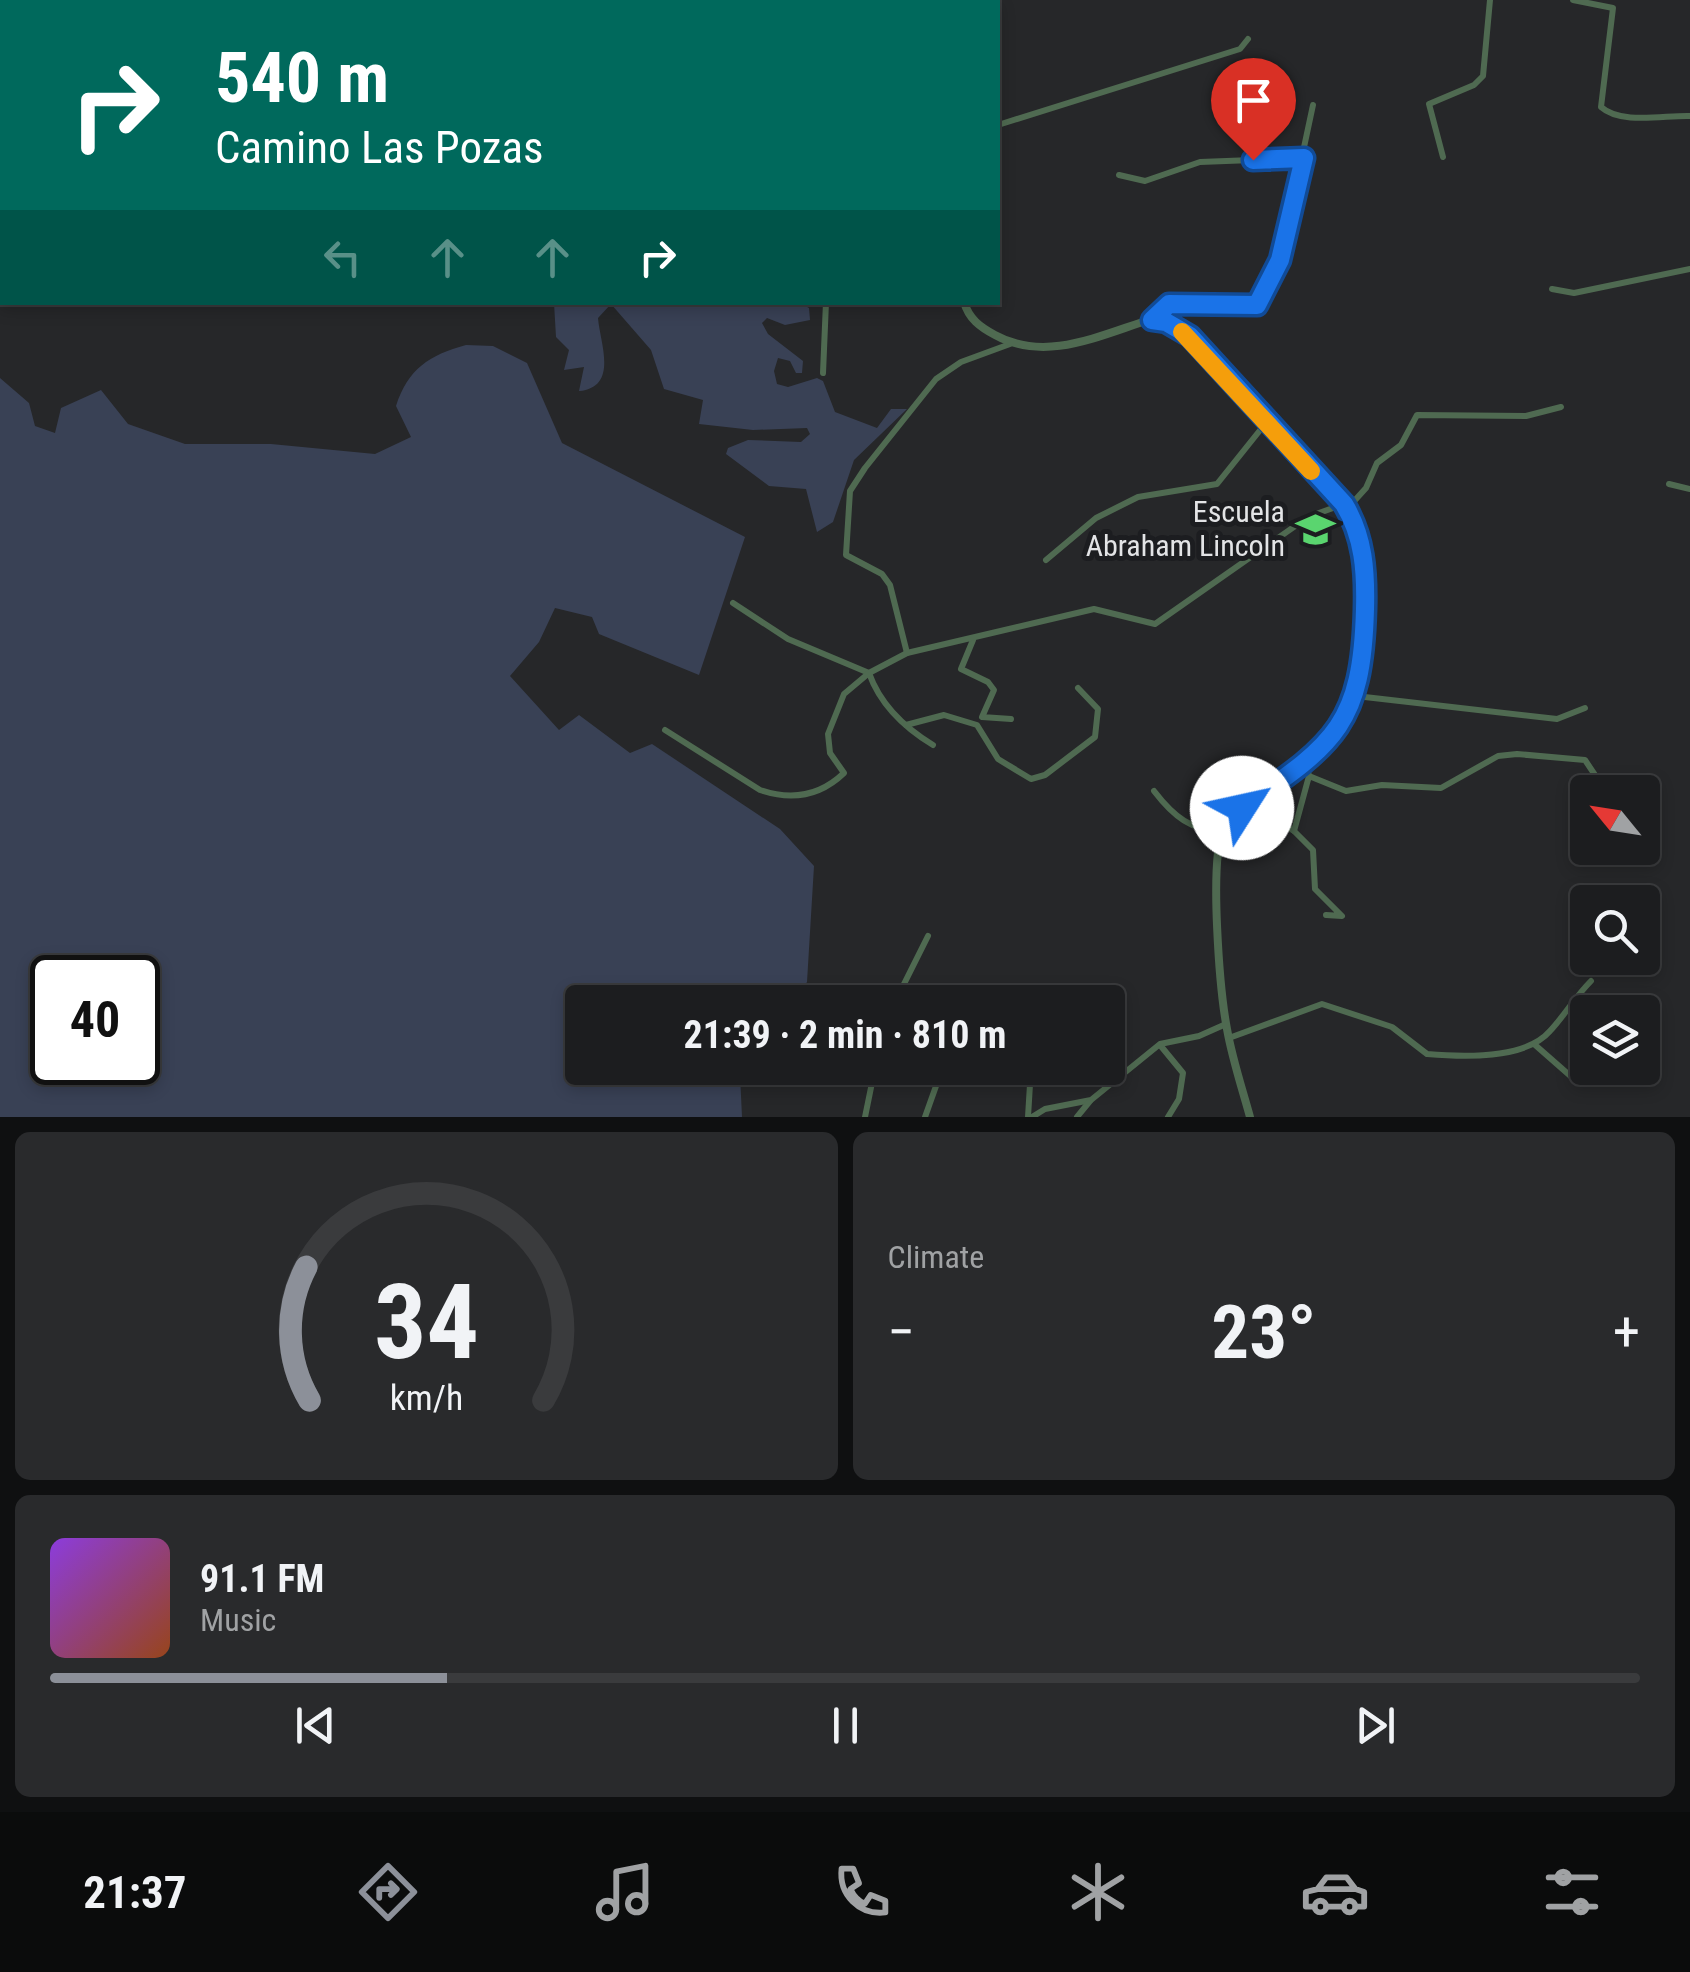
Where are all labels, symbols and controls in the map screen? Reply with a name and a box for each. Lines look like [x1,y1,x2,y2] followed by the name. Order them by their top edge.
[215,37,389,119] text: 540 m
[50,40,180,170] icon: right
[1211,58,1296,161] pin
[1226,73,1281,128] icon: arrive
[215,121,544,174] text: Camino Las Pozas
[315,230,370,285] icon: left
[420,230,475,285] icon: ahead
[525,230,580,285] icon: ahead
[630,230,685,285] icon: right
[1086,494,1285,563] place label: Escuela Abraham Lincoln
[1294,508,1336,550] school or university icon: Escuela Abraham Lincoln
[1190,756,1294,860] position arrow
[1570,775,1660,865] north arrow
[1570,775,1660,1085] map controls
[1570,885,1660,975] button: search
[30,955,160,1085] speed limit sign: 40
[1570,995,1660,1085] button: layers
[684,1013,1006,1057] text: 21:39 · 2 min · 810 m
[888,1238,984,1276] text: Climate
[374,1262,479,1383] text: 34
[1211,1288,1316,1376] text: 23°
[888,1300,915,1364] text: −
[1613,1300,1640,1364] text: +
[389,1377,463,1419] text: km/h
[200,1557,324,1601] text: 91.1 FM
[200,1601,276,1639] text: Music
[288,1698,343,1753] icon: previous
[818,1698,873,1753] icon: pause
[1348,1698,1403,1753] icon: next
[353,1857,423,1927] icon: directions
[590,1857,660,1927] icon: music
[827,1857,897,1927] icon: phone
[1063,1857,1133,1927] icon: climate
[1300,1857,1370,1927] icon: car
[1537,1857,1607,1927] icon: filters
[83,1866,187,1919] text: 21:37

